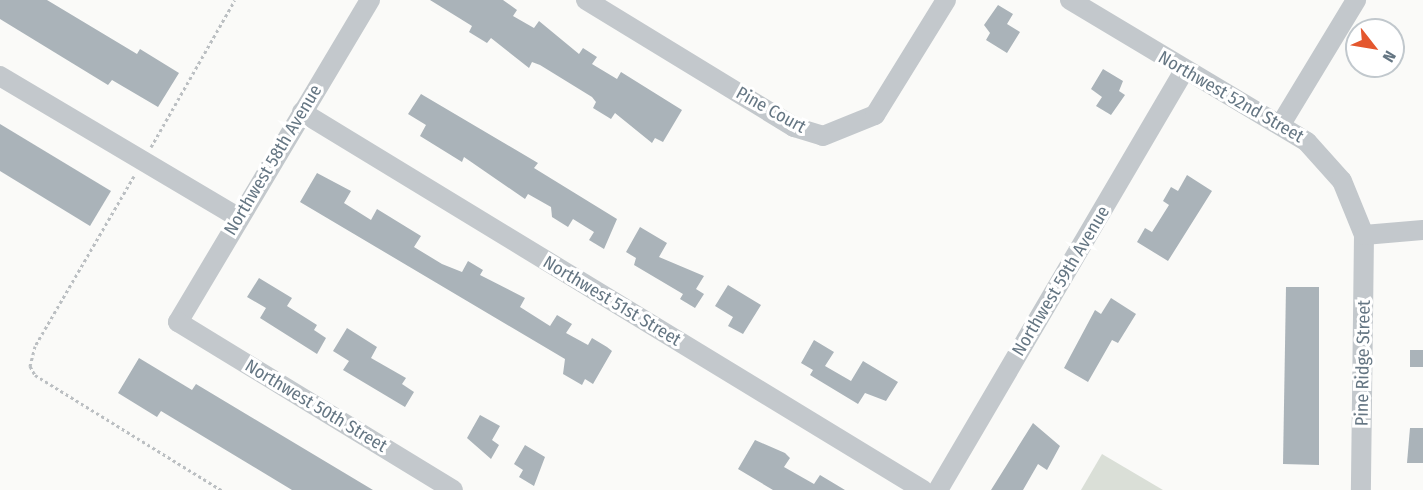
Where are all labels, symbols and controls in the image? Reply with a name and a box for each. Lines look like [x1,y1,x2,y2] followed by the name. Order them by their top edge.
[1345,18,1405,78] north arrow
[1155,47,1307,147] street label: Northwest 52nd Street
[1379,47,1400,66] text: N
[220,81,326,239] street label: Northwest 58th Avenue
[732,82,810,138] street label: Pine Court
[1008,202,1114,360] street label: Northwest 59th Avenue
[539,251,685,351] street label: Northwest 51st Street
[1351,300,1375,426] street label: Pine Ridge Street
[241,355,391,457] street label: Northwest 50th Street

